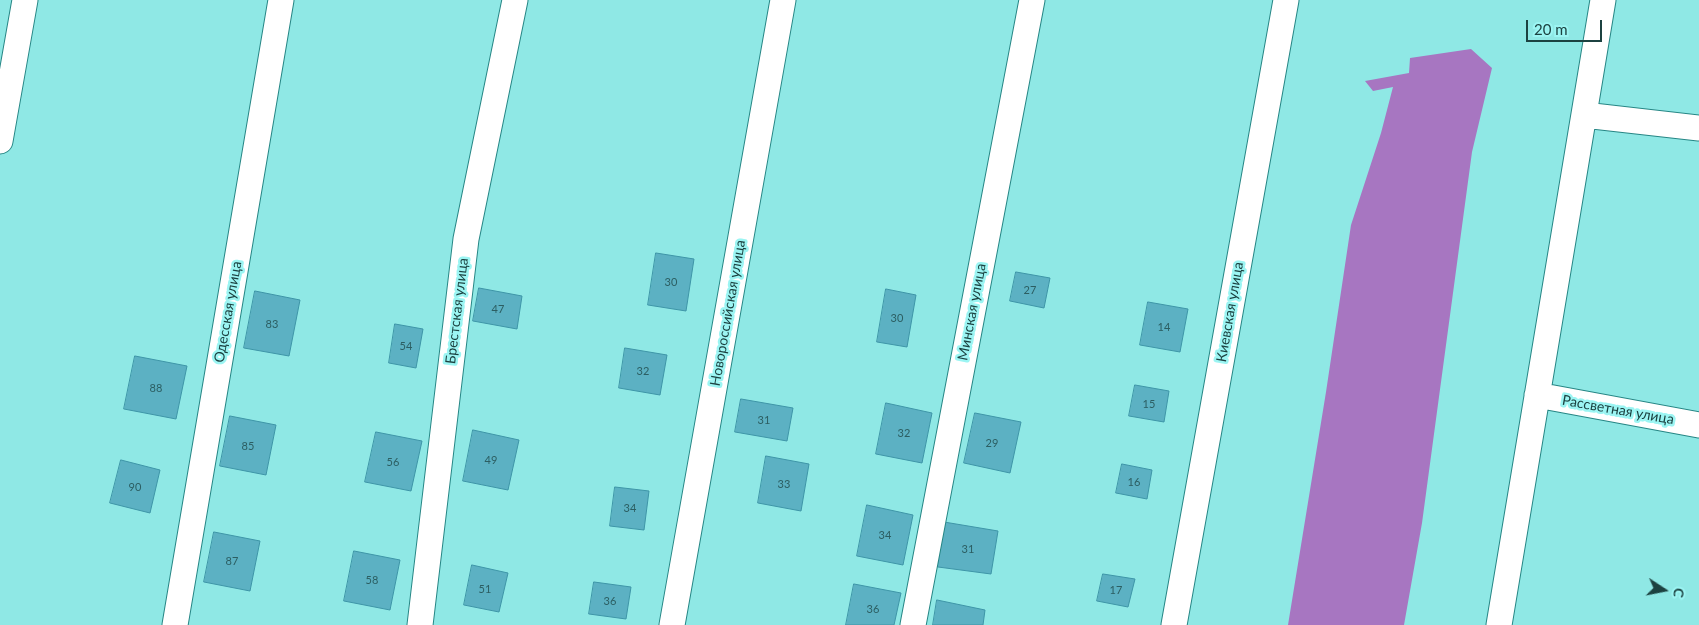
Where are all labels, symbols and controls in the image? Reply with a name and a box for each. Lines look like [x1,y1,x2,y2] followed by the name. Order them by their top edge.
[1529,10,1605,42] scale bar
[1534,20,1568,38] text: 20 m
[707,239,749,387] street label: Новороссийская улица
[442,257,472,365] street label: Брестская улица
[211,260,245,364] street label: Одесская улица
[1213,261,1247,363] street label: Киевская улица
[954,262,990,362] street label: Минская улица
[665,275,677,289] house number: 30
[1024,283,1036,297] house number: 27
[492,302,504,316] house number: 47
[891,311,903,325] house number: 30
[266,317,278,331] house number: 83
[1158,320,1170,334] house number: 14
[400,339,412,353] house number: 54
[637,364,649,378] house number: 32
[150,381,162,395] house number: 88
[1561,392,1675,428] street label: Рассветная улица
[1143,397,1155,411] house number: 15
[758,413,770,427] house number: 31
[898,426,910,440] house number: 32
[986,436,998,450] house number: 29
[242,439,254,453] house number: 85
[485,453,497,467] house number: 49
[387,455,399,469] house number: 56
[1128,475,1140,489] house number: 16
[778,477,790,491] house number: 33
[129,480,141,494] house number: 90
[624,501,636,515] house number: 34
[879,528,891,542] house number: 34
[962,542,974,556] house number: 31
[226,554,238,568] house number: 87
[1639,565,1689,615] north arrow
[366,573,378,587] house number: 58
[479,582,491,596] house number: 51
[1110,583,1122,597] house number: 17
[1670,587,1688,599] text: С
[604,594,616,608] house number: 36
[867,602,879,616] house number: 36

